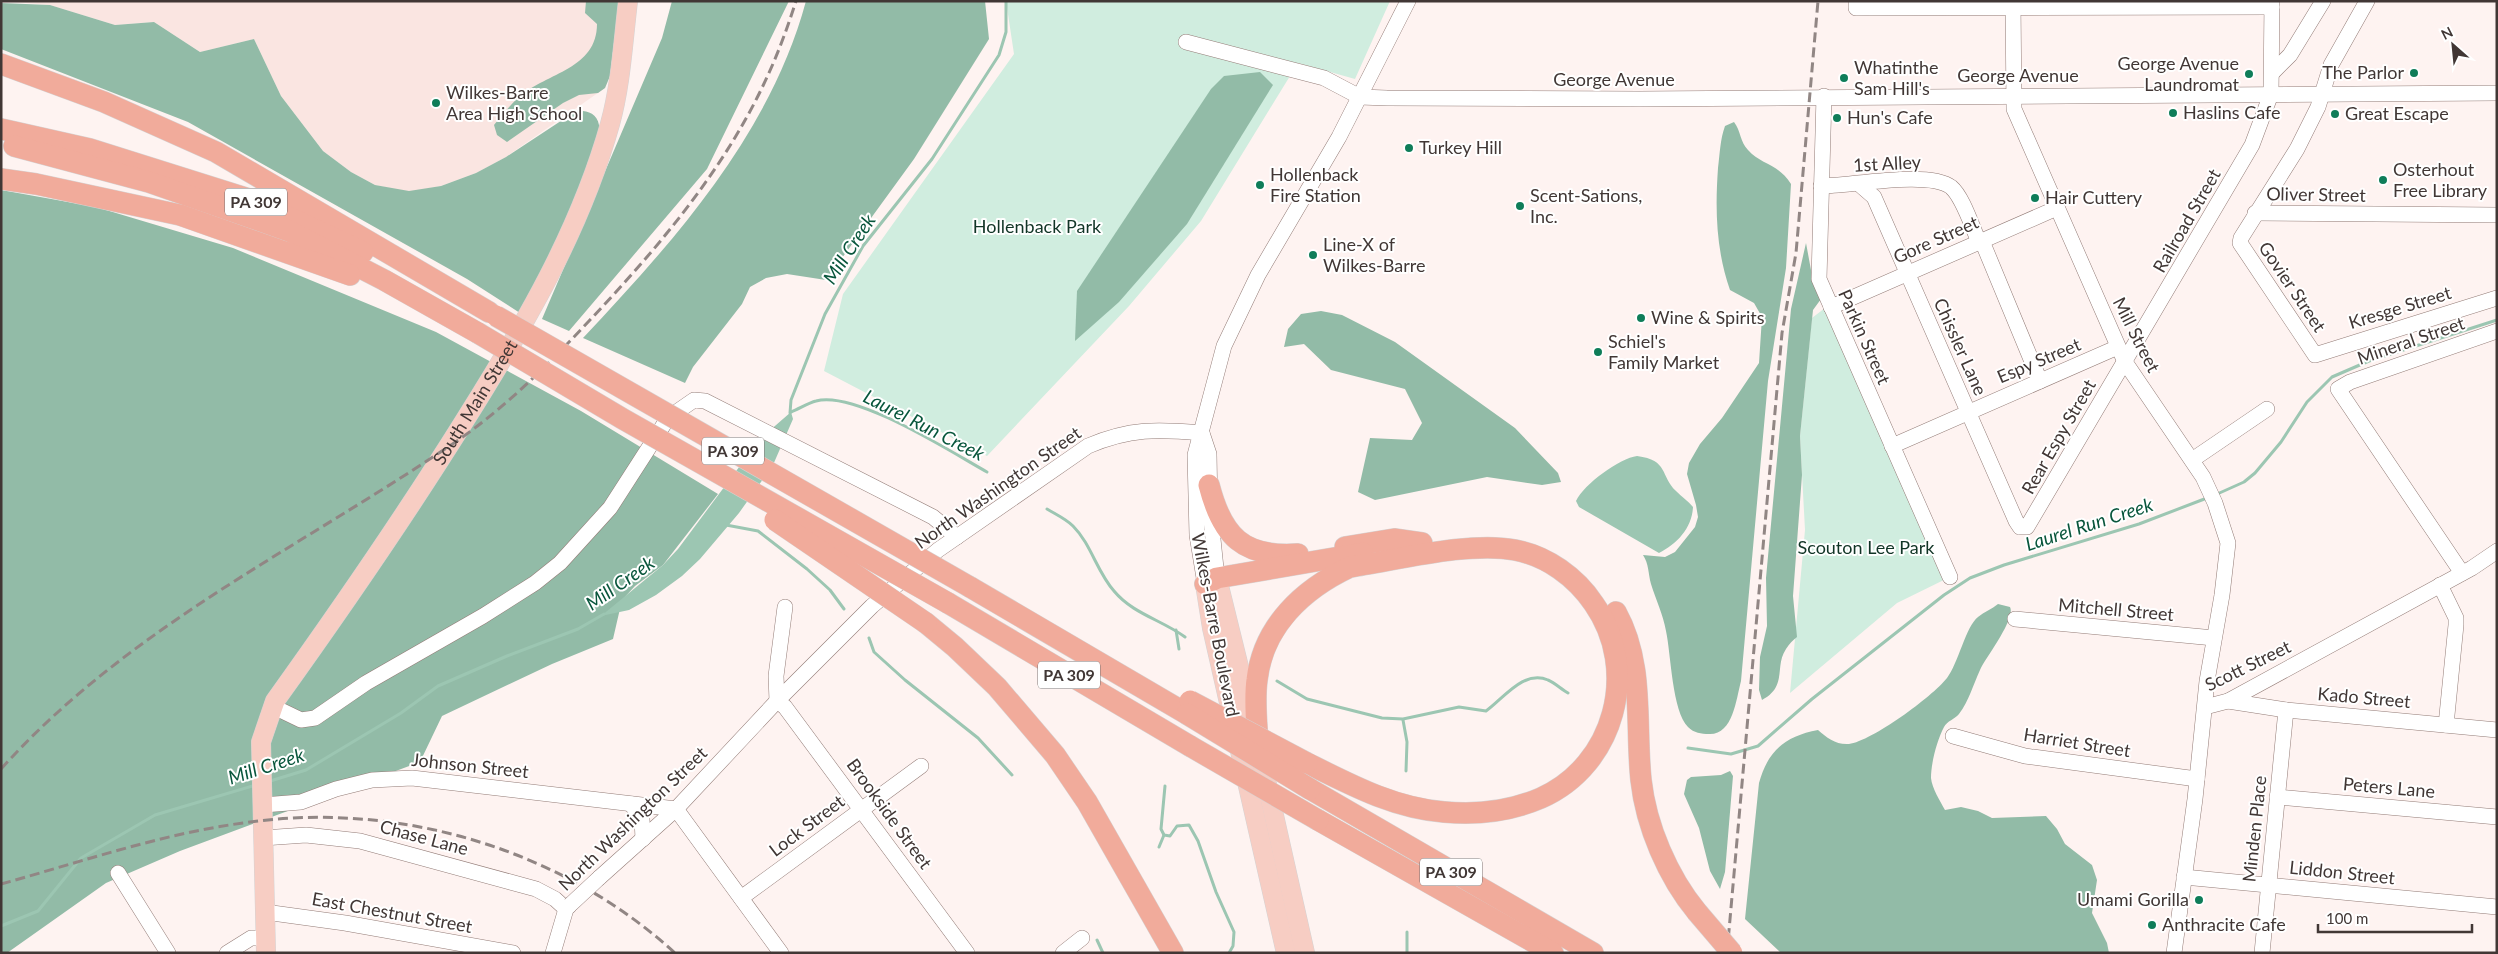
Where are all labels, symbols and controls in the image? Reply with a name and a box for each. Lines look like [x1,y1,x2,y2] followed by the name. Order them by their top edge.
[2428,20,2478,70] north arrow
[2438,23,2456,43] text: N
[2118,52,2240,95] place label: George Avenue Laundromat
[1854,56,1938,99] place label: Whatinthe Sam Hill's
[2322,61,2404,83] place label: The Parlor
[1957,64,2079,86] street label: George Avenue
[2408,67,2420,79] marker: The Parlor
[1553,68,1675,90] street label: George Avenue
[2243,68,2255,80] marker: George Avenue Laundromat
[1838,72,1850,84] marker: Whatinthe Sam Hill's
[446,81,582,124] place label: Wilkes-Barre Area High School
[430,97,442,109] marker: Wilkes-Barre Area High School
[2183,101,2281,123] place label: Haslins Cafe
[2345,102,2449,124] place label: Great Escape
[1847,106,1933,128] place label: Hun's Cafe
[2167,107,2179,119] marker: Haslins Cafe
[2329,108,2341,120] marker: Great Escape
[1831,112,1843,124] marker: Hun's Cafe
[1419,136,1502,158] place label: Turkey Hill
[1403,142,1415,154] marker: Turkey Hill
[1852,150,1922,176] street label: 1st Alley
[2393,158,2488,201] place label: Osterhout Free Library
[1270,163,1361,206] place label: Hollenback Fire Station
[2148,164,2225,276] street label: Railroad Street
[2377,174,2389,186] marker: Osterhout Free Library
[1254,179,1266,191] marker: Hollenback Fire Station
[2266,182,2367,206] street label: Oliver Street
[1530,184,1642,227] place label: Scent-Sations, Inc.
[2045,186,2143,208] place label: Hair Cuttery
[225,188,287,216] road number: PA 309
[2029,192,2041,204] marker: Hair Cuttery
[1514,200,1526,212] marker: Scent-Sations, Inc.
[818,209,880,288] water label: Mill Creek
[1890,210,1982,268] street label: Gore Street
[973,215,1102,237] park label: Hollenback Park
[1323,233,1425,276] place label: Line-X of Wilkes-Barre
[2255,237,2331,336] street label: Govier Street
[1307,249,1319,261] marker: Line-X of Wilkes-Barre
[2346,281,2454,333] street label: Kresge Street
[1834,286,1896,388] street label: Parkin Street
[2109,293,2165,376] street label: Mill Street
[1930,295,1992,399] street label: Chissler Lane
[1651,306,1765,328] place label: Wine & Spirits
[2354,311,2468,369] street label: Mineral Street
[1635,312,1647,324] marker: Wine & Spirits
[1608,330,1720,373] place label: Schiel's Family Market
[1993,332,2084,388] street label: Espy Street
[428,335,522,469] street label: South Main Street
[1592,346,1604,358] marker: Schiel's Family Market
[2016,375,2100,498] street label: Rear Espy Street
[860,384,989,465] water label: Laurel Run Creek
[910,421,1085,553] street label: North Washington Street
[702,438,764,464] road number: PA 309
[2022,492,2156,555] water label: Laurel Run Creek
[1187,531,1245,719] street label: Wilkes-Barre Boulevard
[1797,536,1935,558] park label: Scouton Lee Park
[581,550,659,615] water label: Mill Creek
[2057,593,2175,625] street label: Mitchell Street
[2201,635,2294,695] street label: Scott Street
[1038,662,1100,688] road number: PA 309
[2317,682,2412,712] street label: Kado Street
[2022,723,2133,761] street label: Harriet Street
[553,741,712,895] street label: North Washington Street
[225,742,308,789] water label: Mill Creek
[410,748,530,782] street label: Johnson Street
[842,754,937,873] street label: Brookside Street
[2342,772,2436,802] street label: Peters Lane
[2237,774,2271,883] street label: Minden Place
[764,789,849,861] street label: Lock Street
[378,815,471,859] street label: Chase Lane
[2288,856,2396,889] street label: Liddon Street
[1420,859,1482,886] road number: PA 309
[310,887,475,937] street label: East Chestnut Street
[2077,888,2189,910] place label: Umami Gorilla
[2193,894,2205,906] marker: Umami Gorilla
[2318,902,2472,934] scale bar
[2326,909,2368,927] text: 100 m
[2162,913,2286,935] place label: Anthracite Cafe
[2146,919,2158,931] marker: Anthracite Cafe

